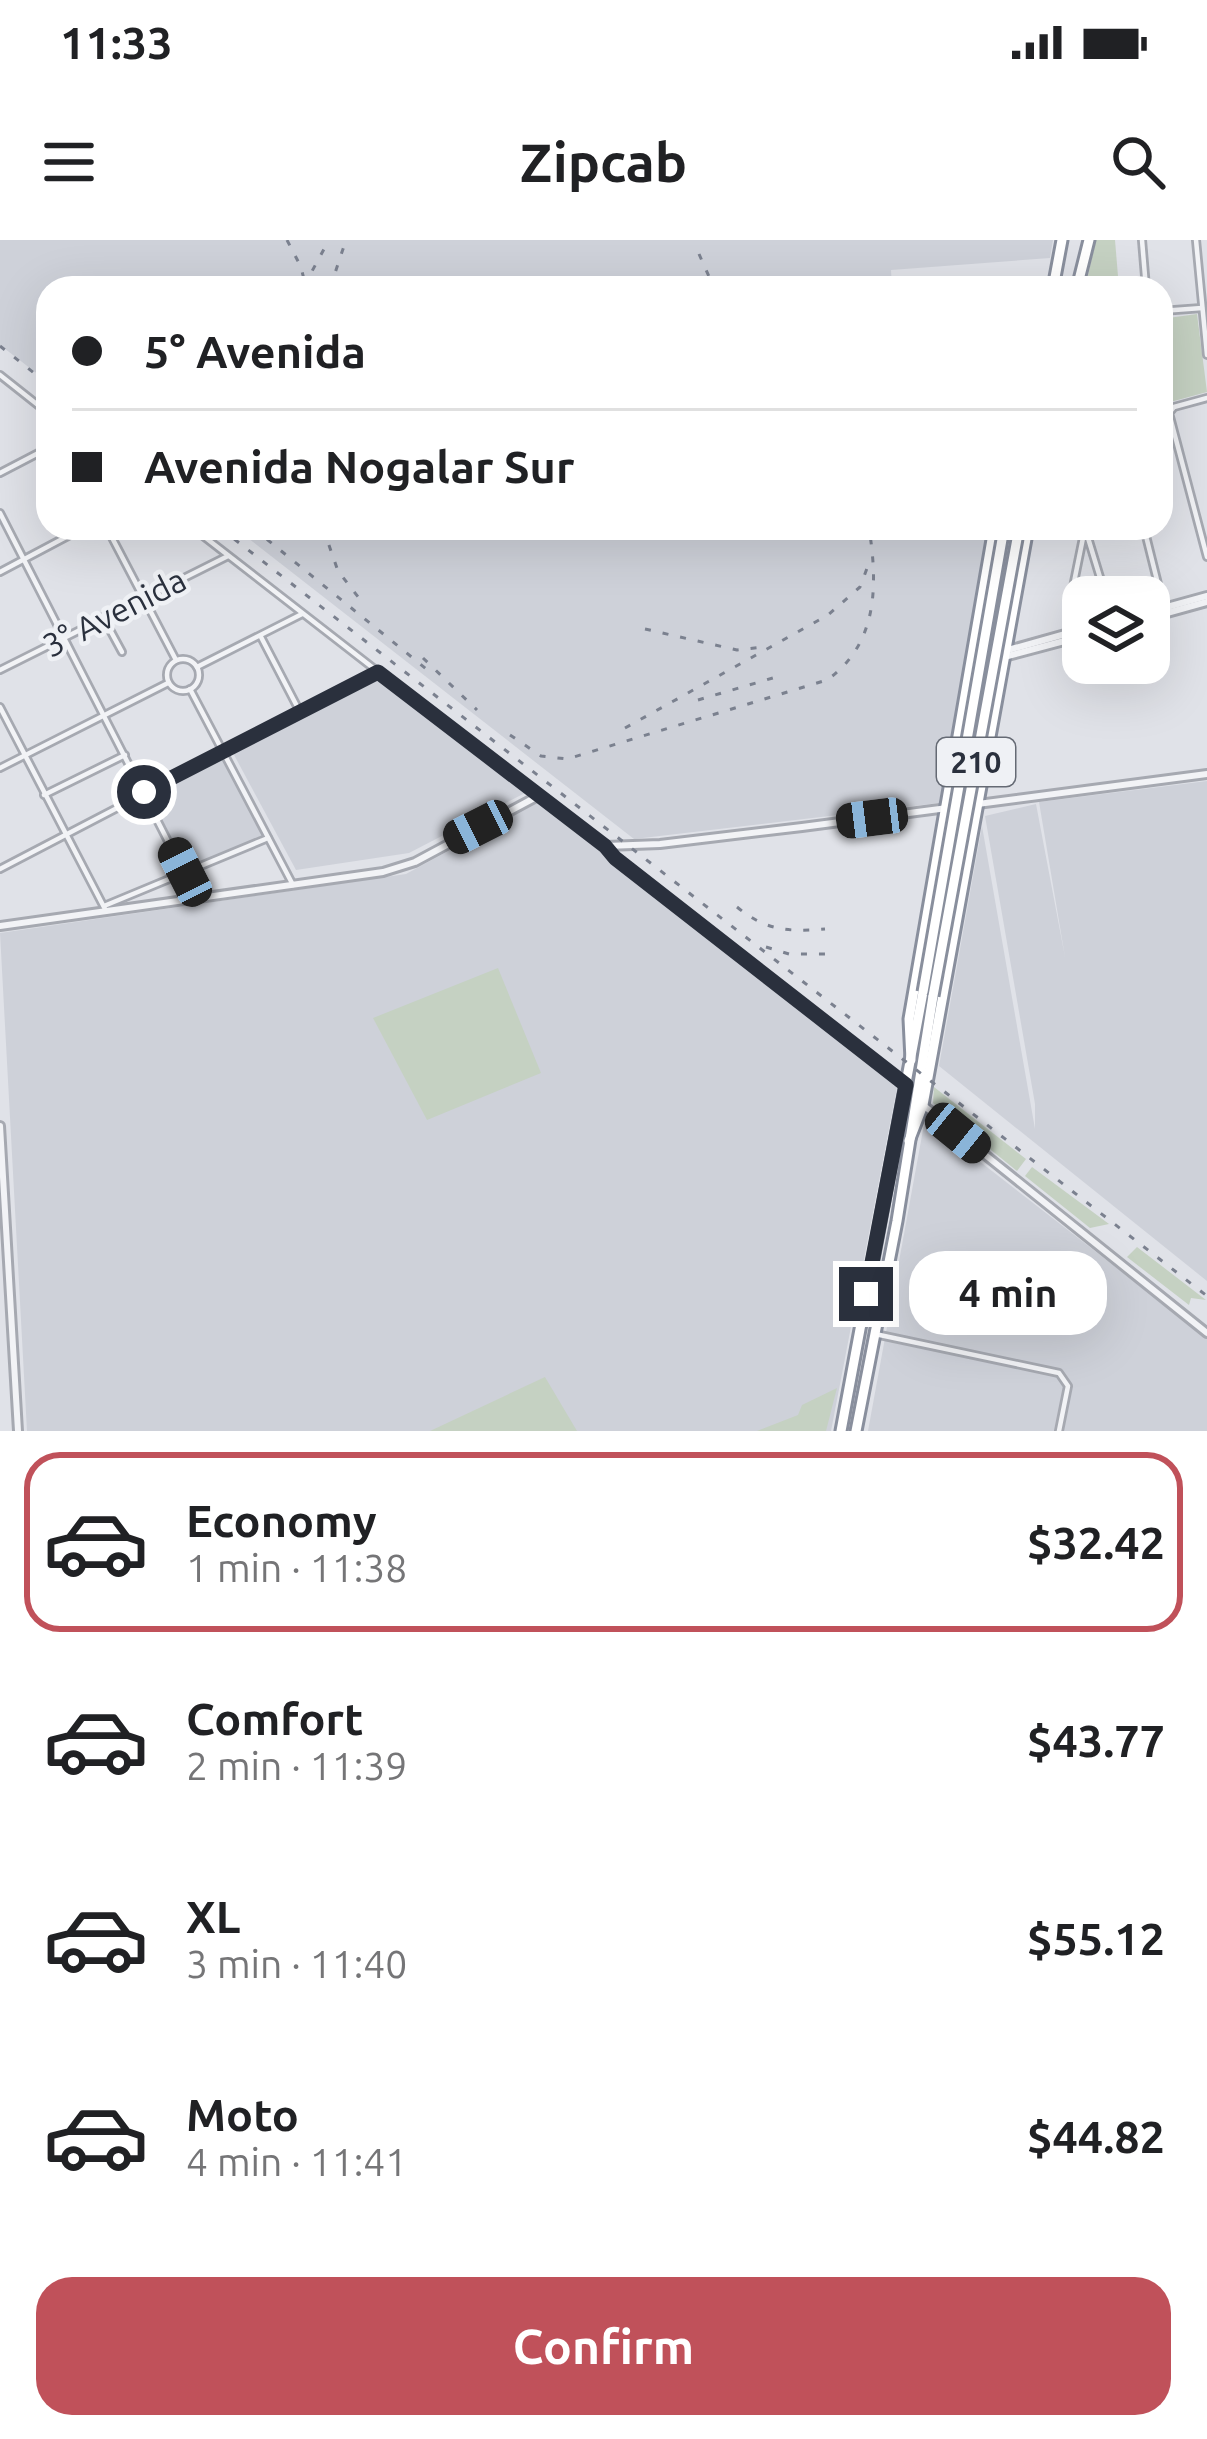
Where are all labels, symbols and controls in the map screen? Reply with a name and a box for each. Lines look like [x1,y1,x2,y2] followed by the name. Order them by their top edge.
[60,17,173,68] text: 11:33
[36,129,102,195] icon: menu
[1105,129,1171,195] icon: search
[520,132,687,192] text: Zipcab
[144,326,366,377] text: 5° Avenida
[144,441,574,492] text: Avenida Nogalar Sur
[36,560,192,664] street label: 3° Avenida
[1062,576,1170,684] map controls
[1062,576,1170,684] button: layers
[937,738,1015,786] road number: 210
[117,765,171,819] route start
[438,795,518,859] car
[834,796,910,840] car
[153,832,217,912] car
[919,1096,997,1170] car
[908,1252,1106,1336] callout: 4 min
[839,1267,893,1321] route end
[959,1271,1057,1314] text: 4 min
[42,1488,150,1596] icon: car
[186,1495,377,1546] text: Economy
[1027,1517,1165,1568] text: $32.42
[186,1546,407,1589] text: 1 min · 11:38
[42,1686,150,1794] icon: car
[186,1693,363,1744] text: Comfort
[1027,1715,1165,1766] text: $43.77
[186,1744,407,1787] text: 2 min · 11:39
[42,1884,150,1992] icon: car
[186,1891,240,1942] text: XL
[1027,1913,1165,1964] text: $55.12
[186,1942,407,1985] text: 3 min · 11:40
[42,2082,150,2190] icon: car
[186,2089,299,2140] text: Moto
[1027,2111,1165,2162] text: $44.82
[186,2140,407,2183] text: 4 min · 11:41
[36,2277,1171,2415] button: Confirm

